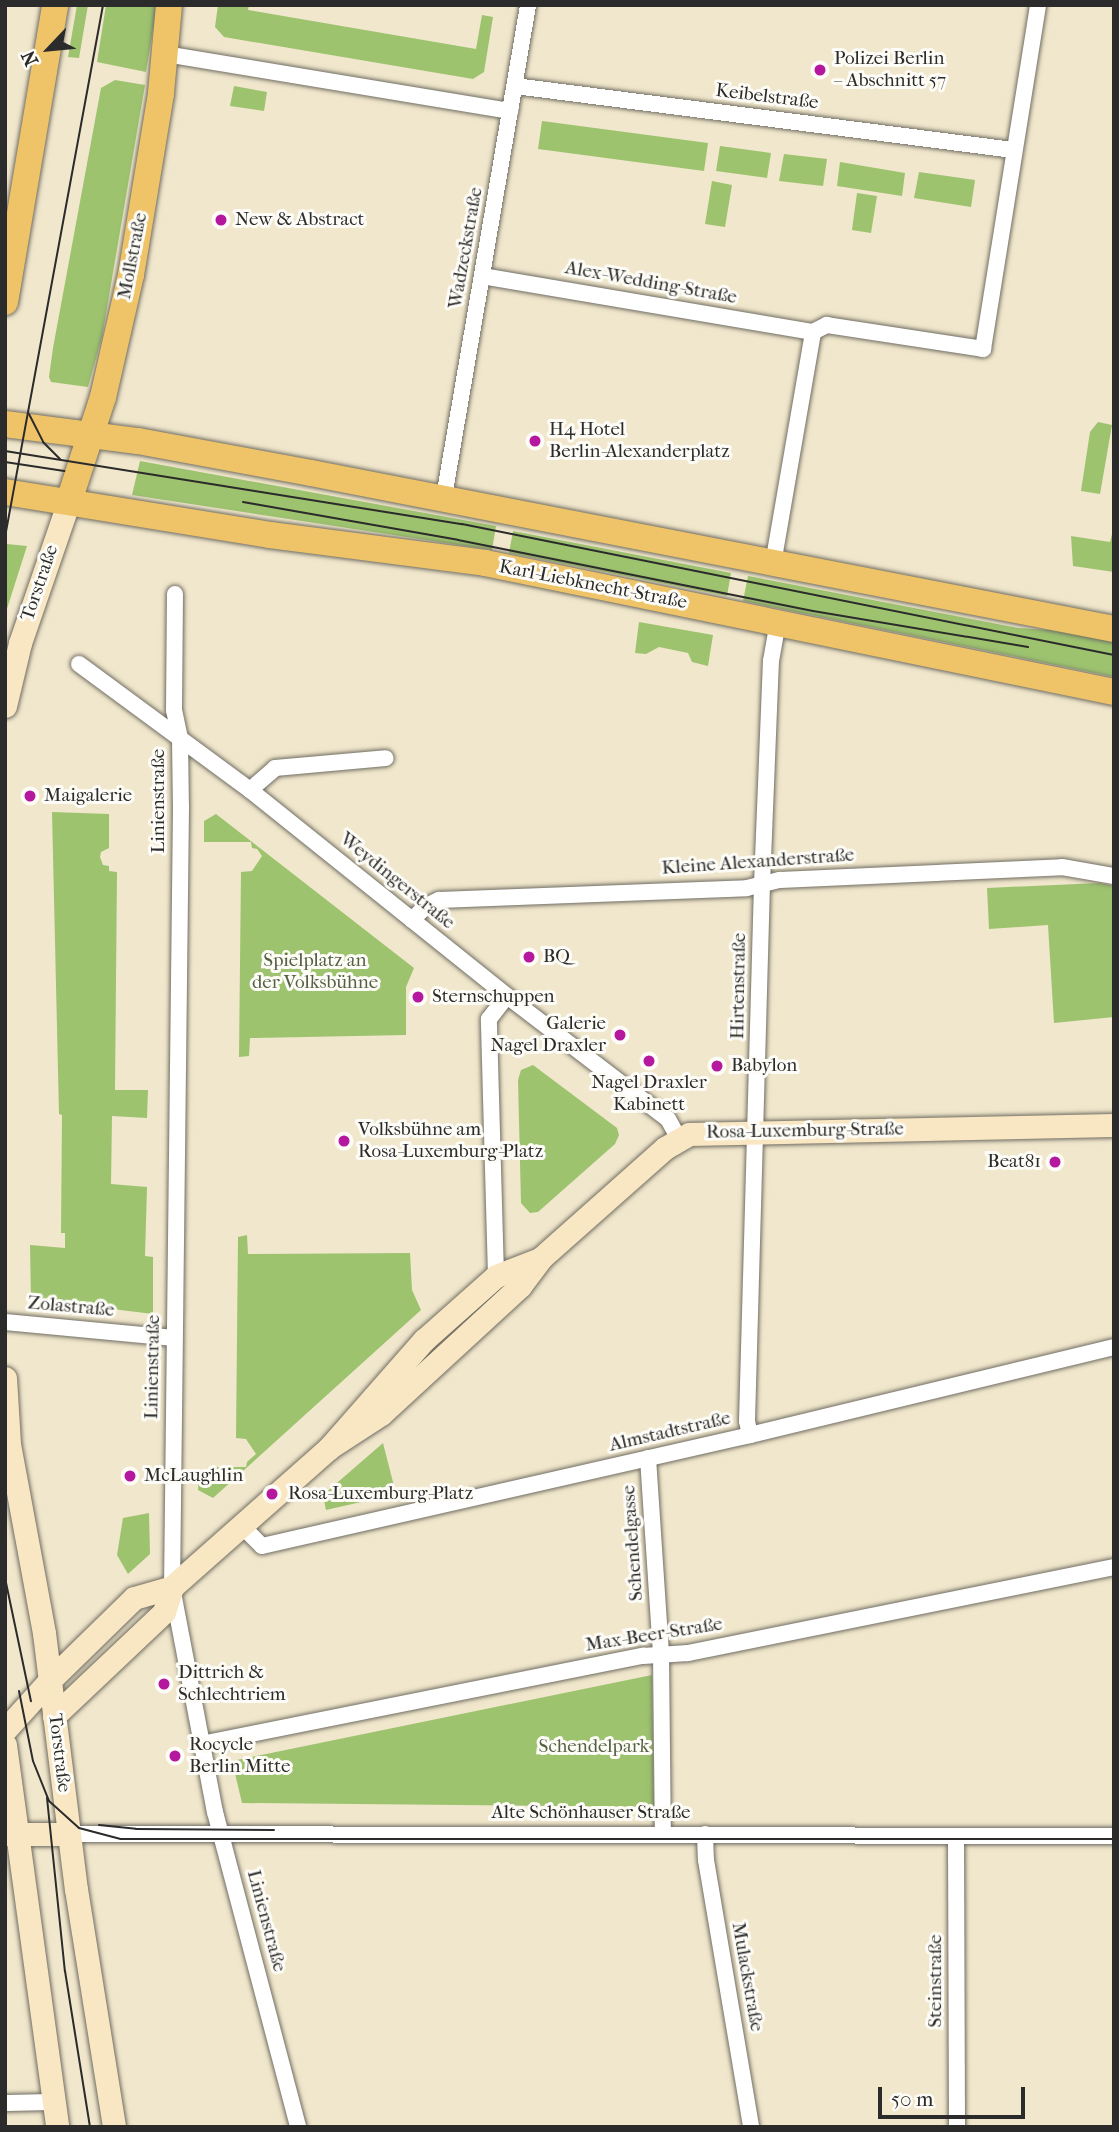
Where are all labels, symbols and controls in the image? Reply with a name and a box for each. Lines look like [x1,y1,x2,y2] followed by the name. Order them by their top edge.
[14,14,84,84] north arrow
[17,47,43,70] text: N
[834,48,946,92] place label: Polizei Berlin – Abschnitt 57
[812,62,828,78] marker: Polizei Berlin – Abschnitt 57
[714,79,820,115] street label: Keibelstraße
[444,186,488,310] street label: Wadzeckstraße
[235,209,364,231] place label: New & Abstract
[113,211,153,301] street label: Mollstraße
[213,212,229,228] marker: New & Abstract
[563,257,739,309] street label: Alex-Wedding-Straße
[549,419,730,463] place label: H4 Hotel Berlin-Alexanderplatz
[527,433,543,449] marker: H4 Hotel Berlin-Alexanderplatz
[16,542,64,624] street label: Torstraße
[497,556,689,614] street label: Karl-Liebknecht-Straße
[148,749,170,853] street label: Linienstraße
[44,785,132,807] place label: Maigalerie
[22,788,38,804] marker: Maigalerie
[335,828,459,934] street label: Weydingerstraße
[661,844,855,880] street label: Kleine Alexanderstraße
[727,933,751,1039] street label: Hirtenstraße
[543,946,570,968] place label: BQ
[521,949,537,965] marker: BQ
[252,950,378,994] park label: Spielplatz an der Volksbühne
[432,986,555,1008] place label: Sternschuppen
[410,989,426,1005] marker: Sternschuppen
[491,1013,606,1057] place label: Galerie Nagel Draxler
[612,1027,628,1043] marker: Galerie Nagel Draxler
[641,1053,657,1069] marker: Nagel Draxler Kabinett
[731,1055,797,1077] place label: Babylon
[709,1058,725,1074] marker: Babylon
[591,1072,707,1116] place label: Nagel Draxler Kabinett
[706,1118,904,1144] street label: Rosa-Luxemburg-Straße
[358,1119,543,1163] place label: Volksbühne am Rosa-Luxemburg-Platz
[336,1133,352,1149] marker: Volksbühne am Rosa-Luxemburg-Platz
[987,1151,1041,1173] place label: Beat81
[1047,1154,1063,1170] marker: Beat81
[27,1292,115,1322] street label: Zolastraße
[141,1315,165,1419] street label: Linienstraße
[607,1407,733,1457] street label: Almstadtstraße
[144,1465,243,1487] place label: McLaughlin
[122,1468,138,1484] marker: McLaughlin
[288,1483,473,1505] place label: Rosa-Luxemburg-Platz
[262,1484,282,1504] marker: Rosa-Luxemburg-Platz
[618,1484,648,1602] street label: Schendelgasse
[584,1613,724,1657] street label: Max-Beer-Straße
[178,1662,286,1706] place label: Dittrich & Schlechtriem
[156,1676,172,1692] marker: Dittrich & Schlechtriem
[43,1712,75,1794] street label: Torstraße
[189,1734,291,1778] place label: Rocycle Berlin Mitte
[539,1736,649,1758] park label: Schendelpark
[167,1748,183,1764] marker: Rocycle Berlin Mitte
[492,1802,690,1824] street label: Alte Schönhauser Straße
[241,1868,291,1974] street label: Linienstraße
[726,1921,768,2033] street label: Mulackstraße
[925,1934,947,2028] street label: Steinstraße
[881,2072,1028,2116] scale bar
[891,2087,934,2111] text: 50 m

